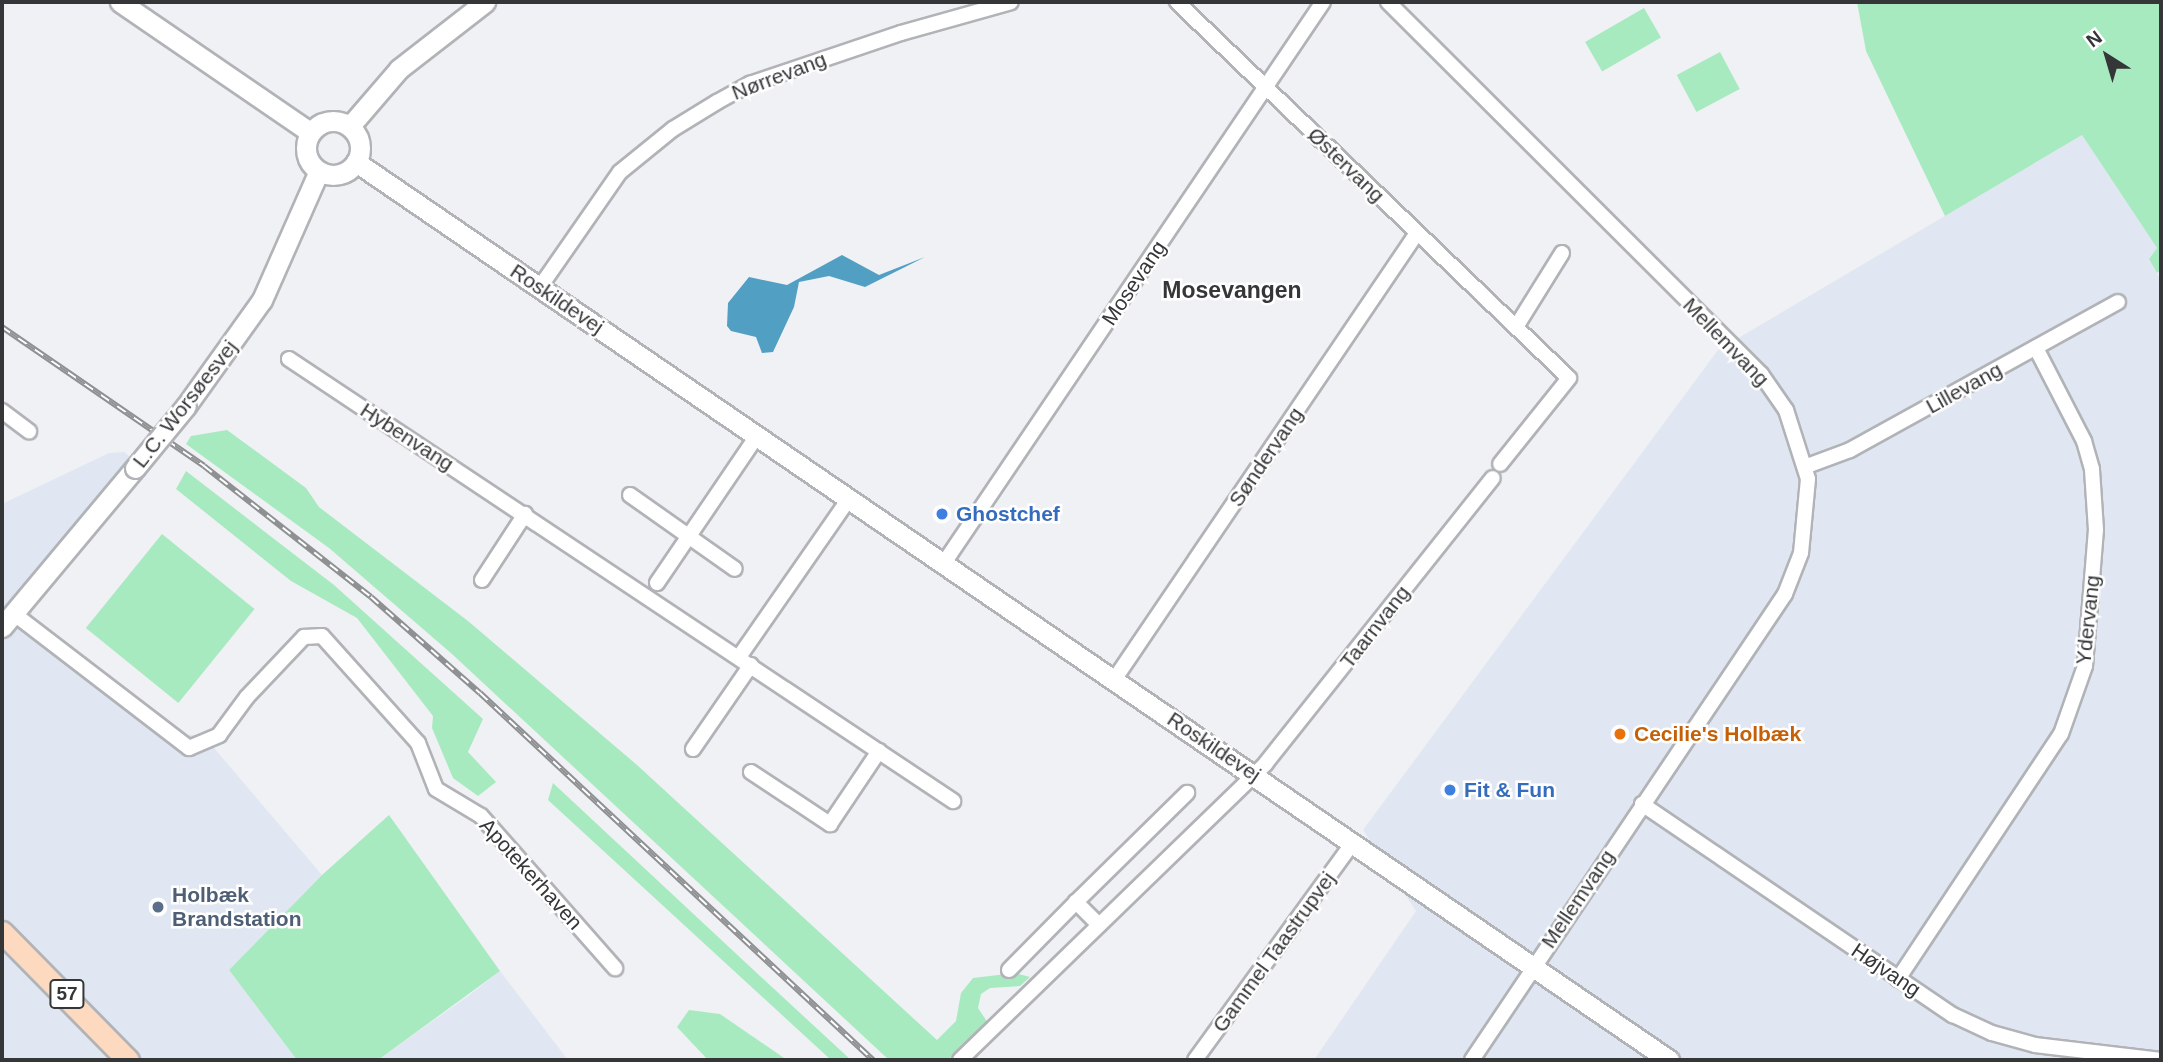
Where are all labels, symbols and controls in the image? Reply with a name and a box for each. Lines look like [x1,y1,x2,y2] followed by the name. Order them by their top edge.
[2072,21,2142,91] north arrow
[2082,26,2106,51] text: N
[728,46,830,106] street label: Nørrevang
[1302,122,1390,208] street label: Østervang
[1096,236,1172,330] street label: Mosevang
[505,259,609,339] street label: Roskildevej
[1162,276,1302,304] district label: Mosevangen
[1678,293,1774,391] street label: Mellemvang
[127,335,243,473] street label: L.C. Worsøesvej
[1922,357,2006,419] street label: Lillevang
[356,398,458,476] street label: Hybenvang
[1224,403,1308,511] street label: Søndervang
[956,501,1060,527] place label: Ghostchef
[934,506,950,522] marker: Ghostchef
[2071,574,2105,666] street label: Ydervang
[1335,581,1415,673] street label: Taarnvang
[1162,707,1266,787] street label: Roskildevej
[1634,721,1801,747] place label: Cecilie's Holbæk
[1612,726,1628,742] marker: Cecilie's Holbæk
[1464,777,1555,803] place label: Fit & Fun
[1442,782,1458,798] marker: Fit & Fun
[474,813,588,935] street label: Apotekerhaven
[1536,845,1620,953] street label: Mellemvang
[1207,867,1341,1037] street label: Gammel Taastrupvej
[172,882,302,932] place label: Holbæk Brandstation
[150,899,166,915] marker: Holbæk Brandstation
[1847,938,1925,1002] street label: Højvang
[48,978,86,1010] road number: 57

